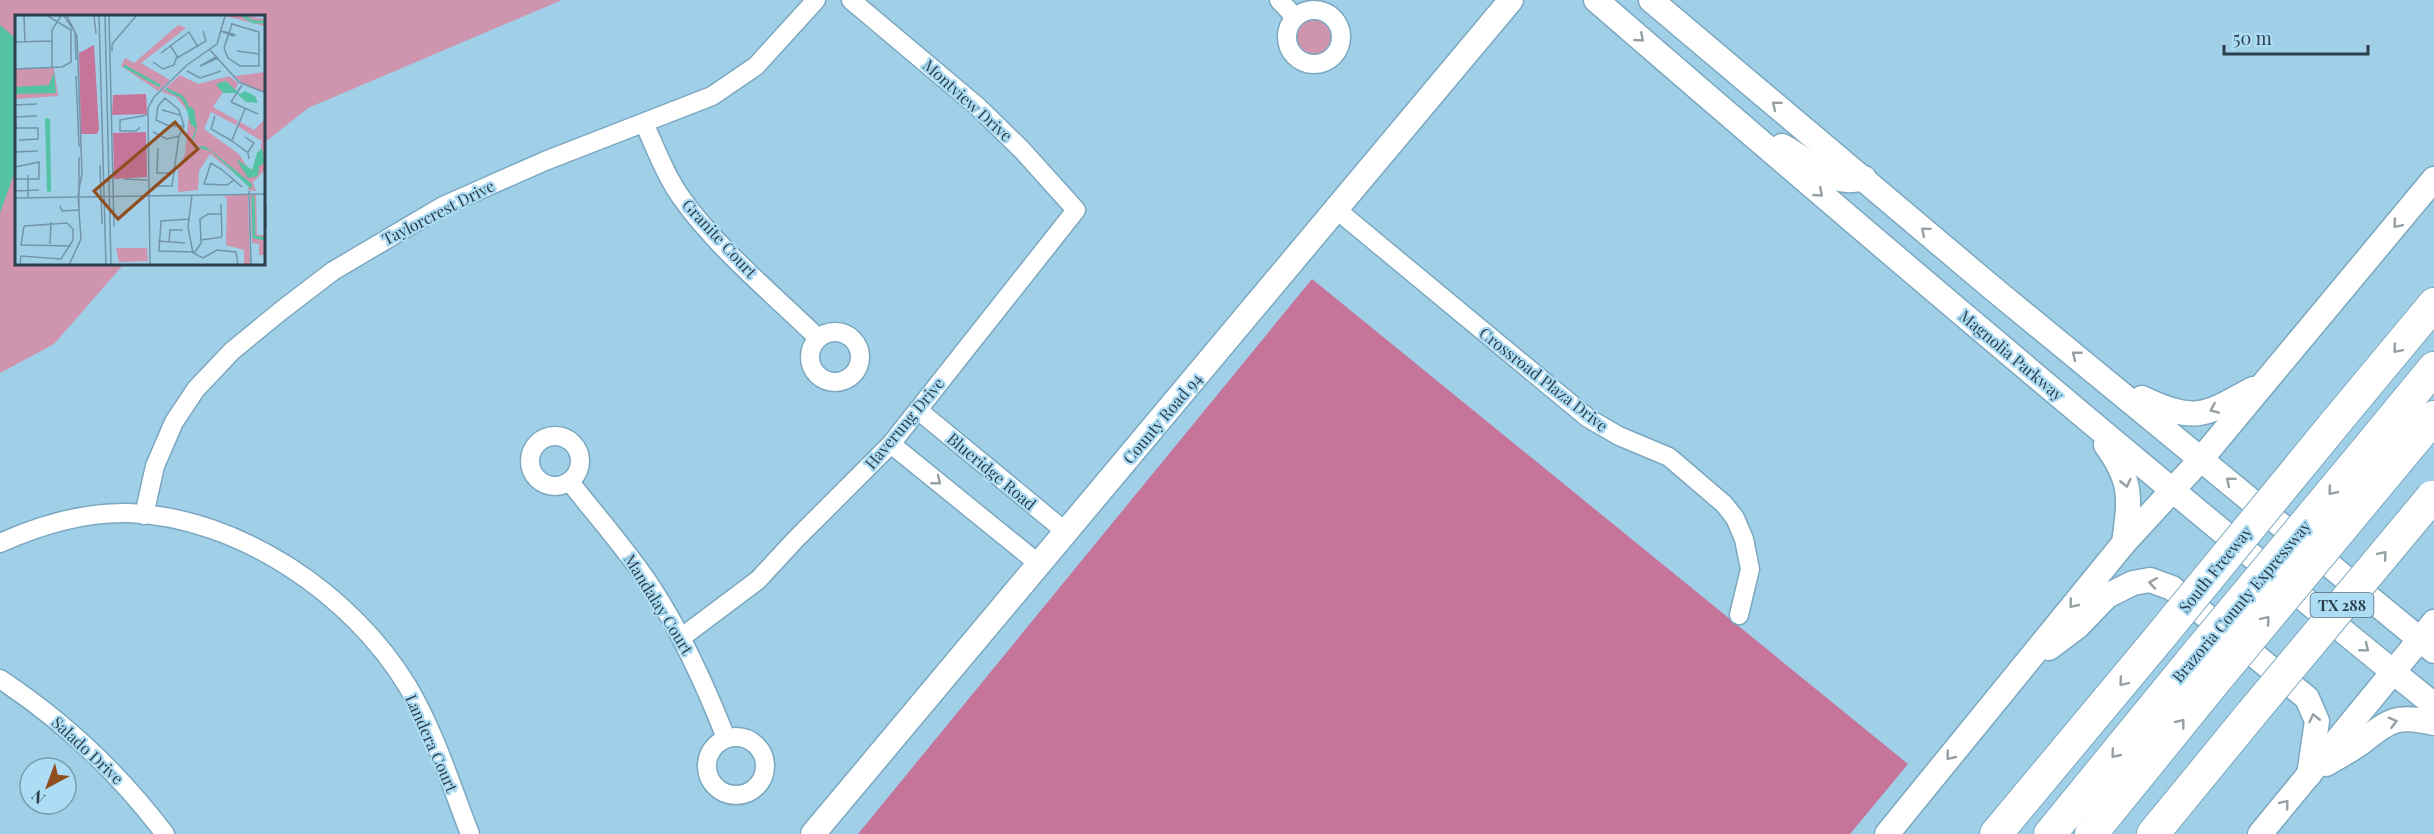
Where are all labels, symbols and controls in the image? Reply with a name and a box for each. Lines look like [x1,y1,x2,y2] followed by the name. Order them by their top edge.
[15,15,266,266] inset map
[2224,18,2368,56] scale bar
[2233,26,2272,50] text: 50 m
[1633,31,1644,42] one-way arrow
[919,54,1017,146] street label: Montview Drive
[1772,102,1783,113] one-way arrow
[378,175,498,249] street label: Taylorcrest Drive
[1812,186,1823,197] one-way arrow
[678,194,762,282] street label: Granite Court
[2393,217,2404,228] one-way arrow
[1921,227,1932,238] one-way arrow
[1955,305,2069,405] street label: Magnolia Parkway
[1475,322,1613,436] street label: Crossroad Plaza Drive
[2393,342,2404,353] one-way arrow
[2071,351,2082,362] one-way arrow
[1118,368,1206,468] street label: County Road 94
[860,373,948,473] street label: Haverung Drive
[2210,402,2221,414] one-way arrow
[943,428,1041,514] street label: Blueridge Road
[930,473,941,484] one-way arrow
[2226,477,2237,488] one-way arrow
[2118,478,2131,488] one-way arrow
[2328,485,2339,496] one-way arrow
[2167,516,2315,686] street label: Brazoria County Expressway
[2174,521,2256,617] street label: South Freeway
[620,550,698,658] street label: Mandalay Court
[2376,551,2387,562] one-way arrow
[2148,577,2158,589] one-way arrow
[2310,593,2374,617] road number: TX 288
[2070,597,2081,608] one-way arrow
[2259,615,2270,626] one-way arrow
[2358,641,2369,652] one-way arrow
[2119,675,2130,686] one-way arrow
[401,691,463,796] street label: Landera Court
[48,712,128,788] street label: Salado Drive
[2308,713,2321,723] one-way arrow
[2388,716,2398,729] one-way arrow
[2174,719,2185,730] one-way arrow
[2111,747,2122,758] one-way arrow
[1947,749,1958,760] one-way arrow
[18,756,78,816] north arrow
[26,786,49,809] text: N
[2277,800,2288,811] one-way arrow

